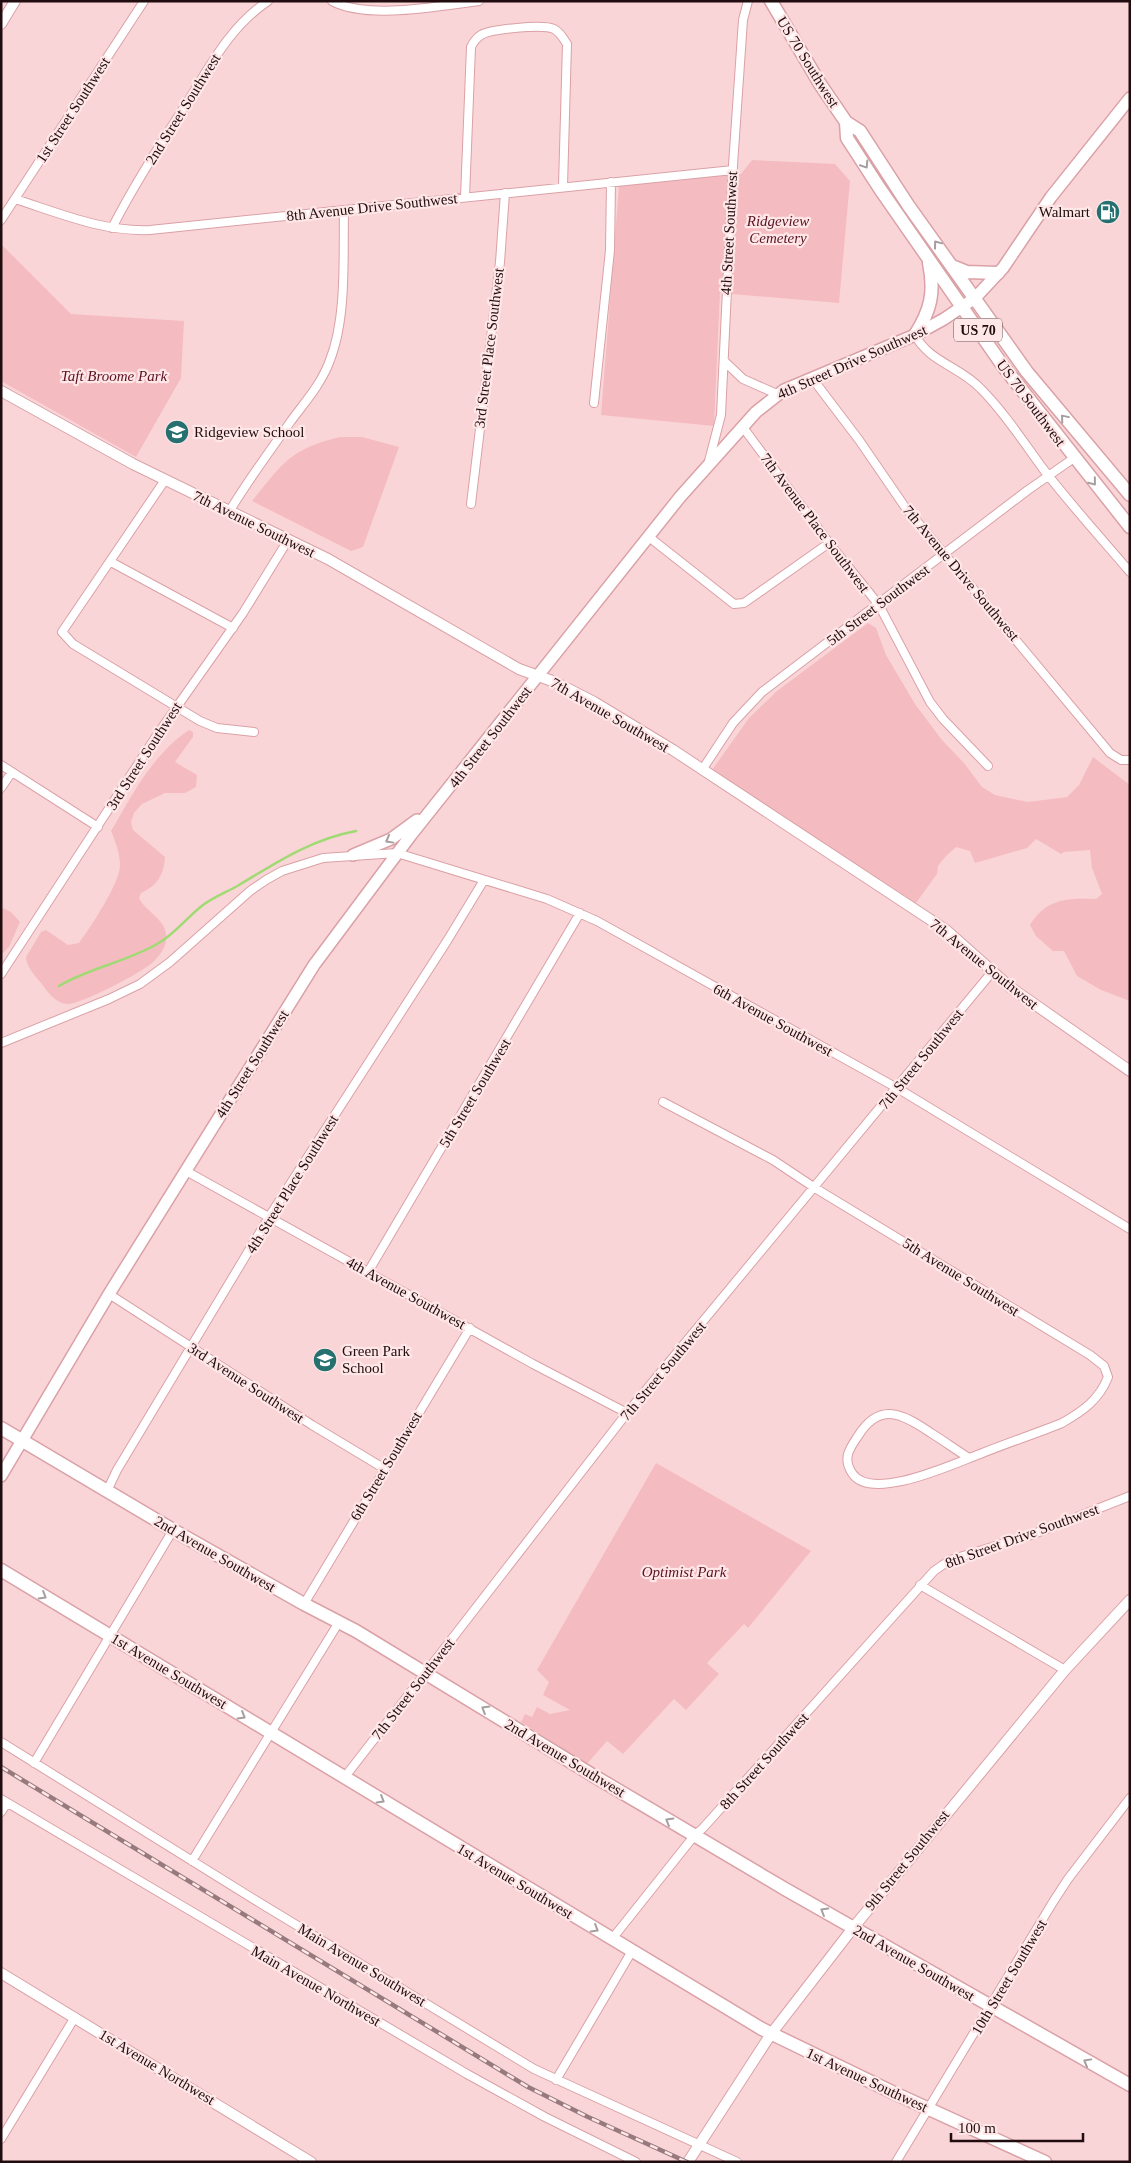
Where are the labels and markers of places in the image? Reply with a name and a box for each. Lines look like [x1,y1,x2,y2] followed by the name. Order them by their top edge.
[1095,199,1121,225] fuel station icon: Walmart
[1039,204,1091,220] place label: Walmart
[164,419,190,445] school or university icon: Ridgeview School
[194,424,304,440] place label: Ridgeview School
[342,1343,410,1376] place label: Green Park School
[312,1347,338,1373] school or university icon: Green Park School

